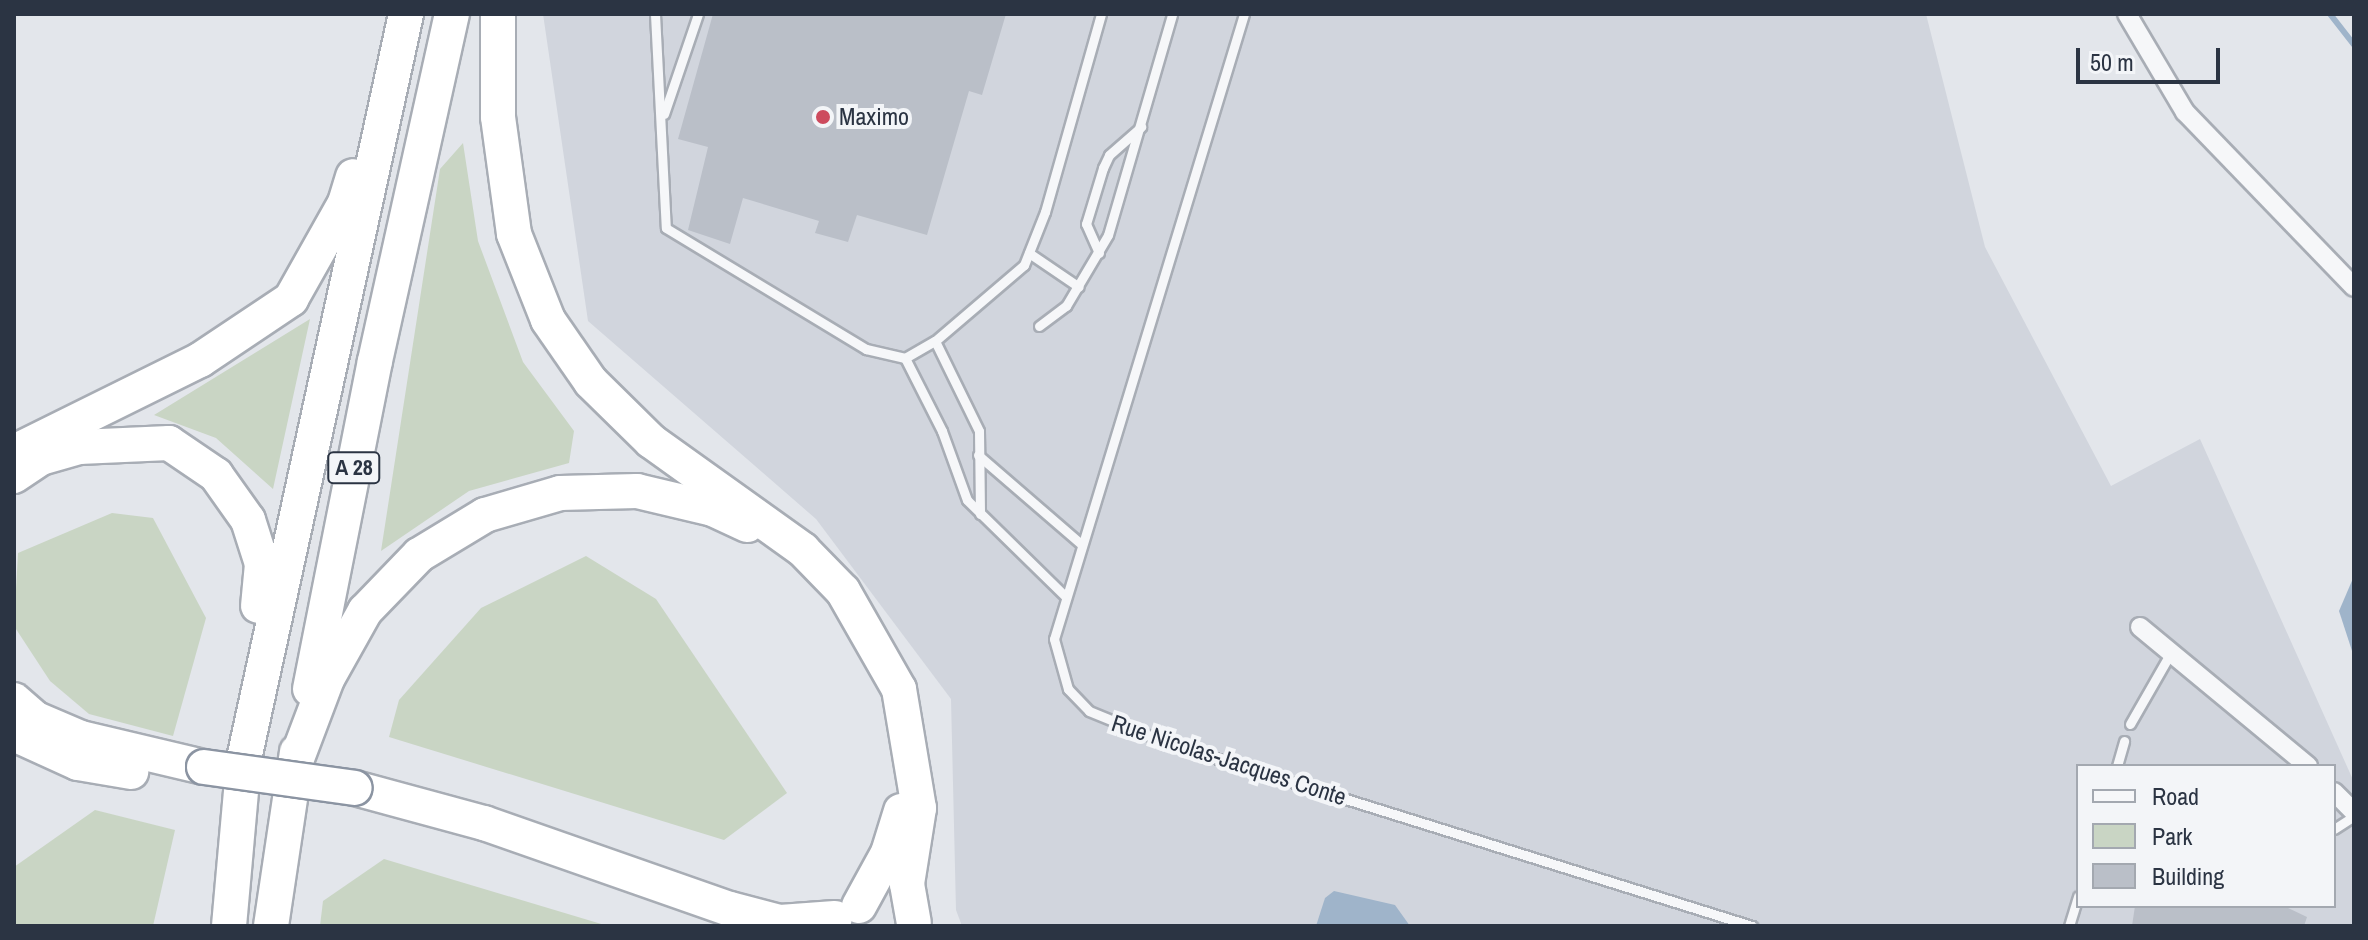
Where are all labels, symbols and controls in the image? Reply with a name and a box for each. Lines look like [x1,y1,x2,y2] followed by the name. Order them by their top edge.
[2080,32,2224,82] scale bar
[2090,46,2134,78] text: 50 m
[839,103,909,131] place label: Maximo
[814,108,832,126] marker: Maximo
[326,450,382,486] road number: A 28
[1108,708,1350,812] street label: Rue Nicolas-Jacques Conte
[2076,764,2336,908] legend
[2152,780,2199,812] text: Road
[2152,820,2192,852] text: Park
[2152,860,2224,892] text: Building

